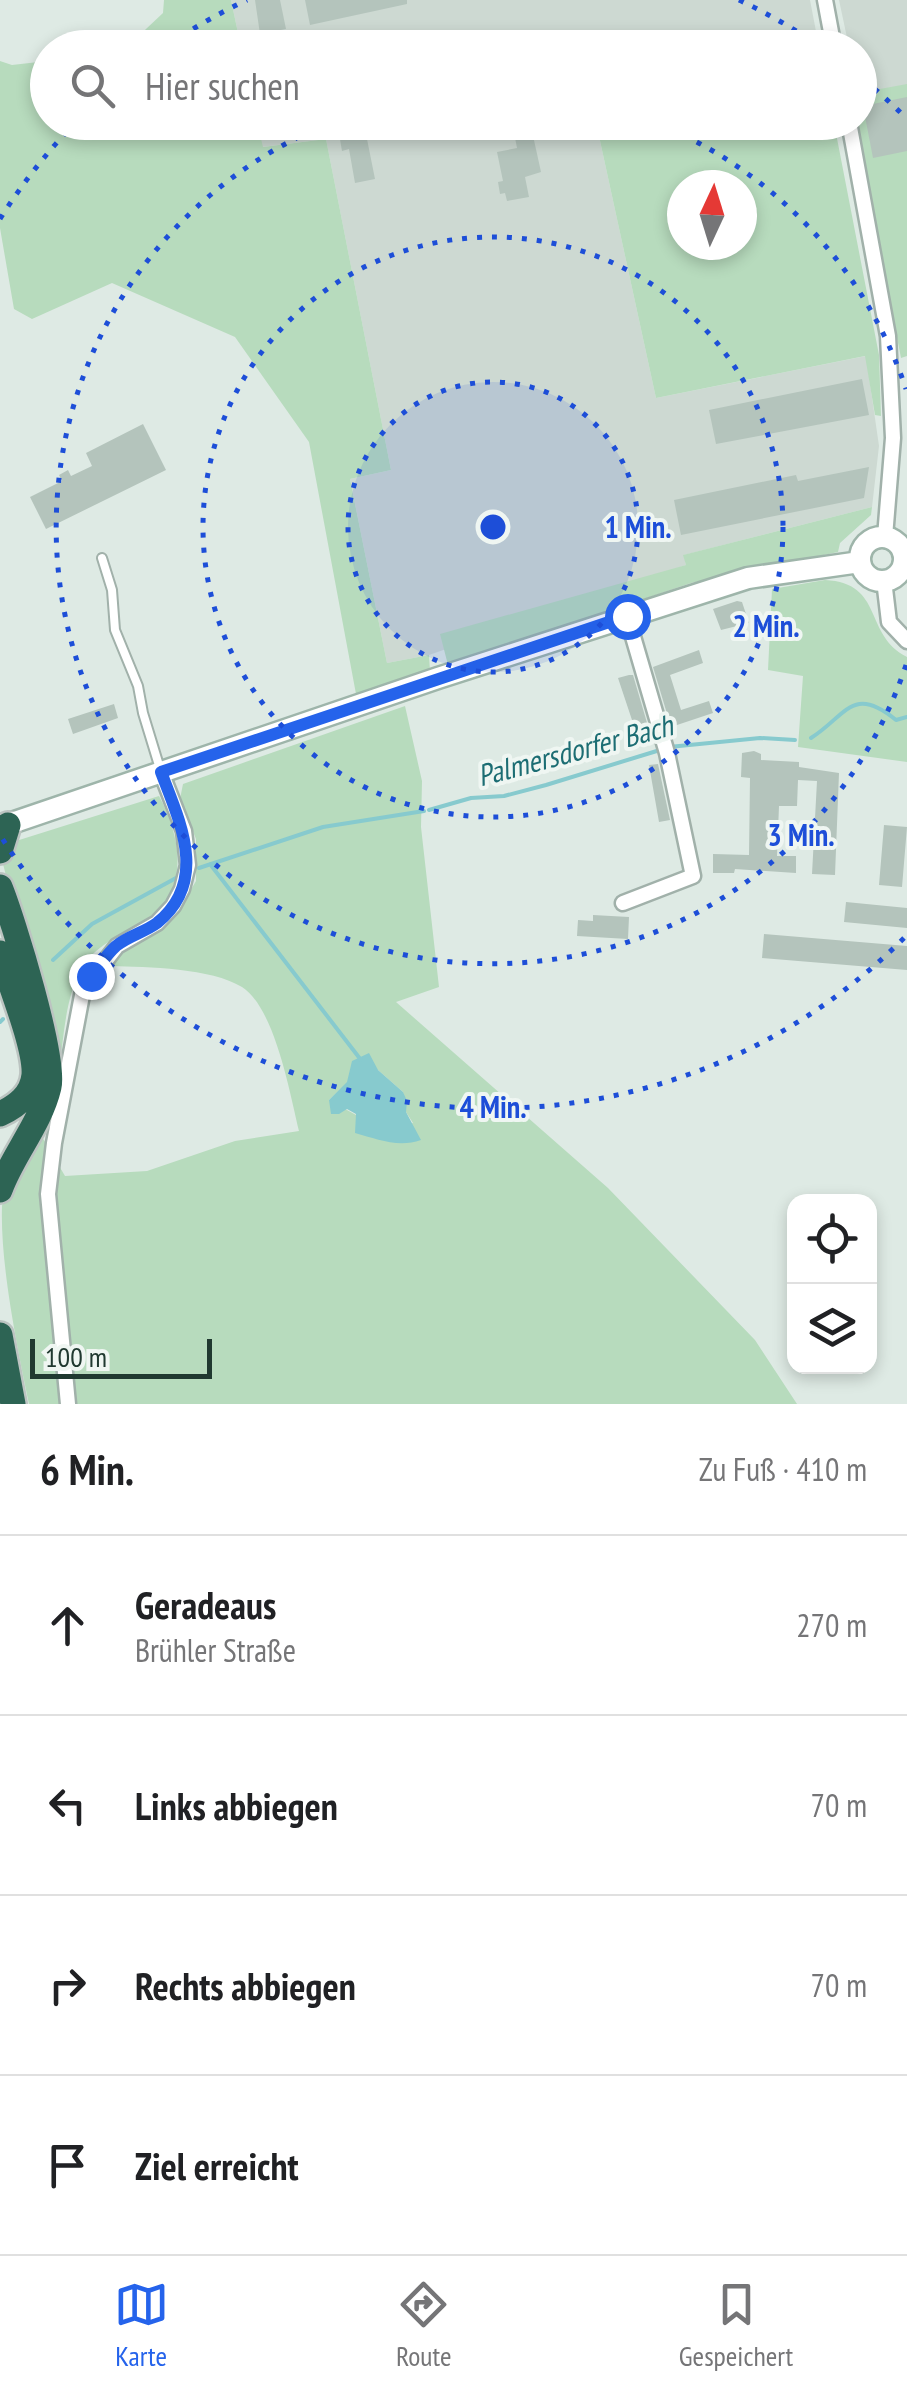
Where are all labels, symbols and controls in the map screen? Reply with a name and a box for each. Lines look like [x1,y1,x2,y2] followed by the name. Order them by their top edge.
[30,30,877,140] search box
[65,58,120,113] icon: search
[145,61,300,110] text: Hier suchen
[667,170,757,260] north arrow
[605,507,672,546] text: 1 Min.
[475,509,511,545] centre of rings
[605,594,651,640] route start
[733,606,800,645] text: 2 Min.
[473,704,678,794] water label: Palmersdorfer Bach
[768,815,835,854] text: 3 Min.
[69,954,115,1000] route end
[460,1087,527,1126] text: 4 Min.
[787,1194,877,1374] map controls
[787,1194,877,1284] button: locate
[787,1284,877,1374] button: layers
[30,1334,212,1378] scale bar
[45,1338,107,1375] text: 100 m
[40,1442,134,1497] text: 6 Min.
[699,1448,867,1490] text: Zu Fuß · 410 m
[135,1580,276,1629] text: Geradeaus
[40,1598,95,1653] icon: ahead
[796,1604,867,1646] text: 270 m
[135,1629,296,1671] text: Brühler Straße
[40,1778,95,1833] icon: left
[135,1781,338,1830] text: Links abbiegen
[811,1784,867,1826] text: 70 m
[40,1958,95,2013] icon: right
[135,1961,356,2010] text: Rechts abbiegen
[811,1964,867,2006] text: 70 m
[40,2138,95,2193] icon: arrive
[135,2141,299,2190] text: Ziel erreicht
[114,2277,169,2374] tab: Karte
[396,2277,452,2374] tab: Route
[679,2277,793,2374] tab: Gespeichert

